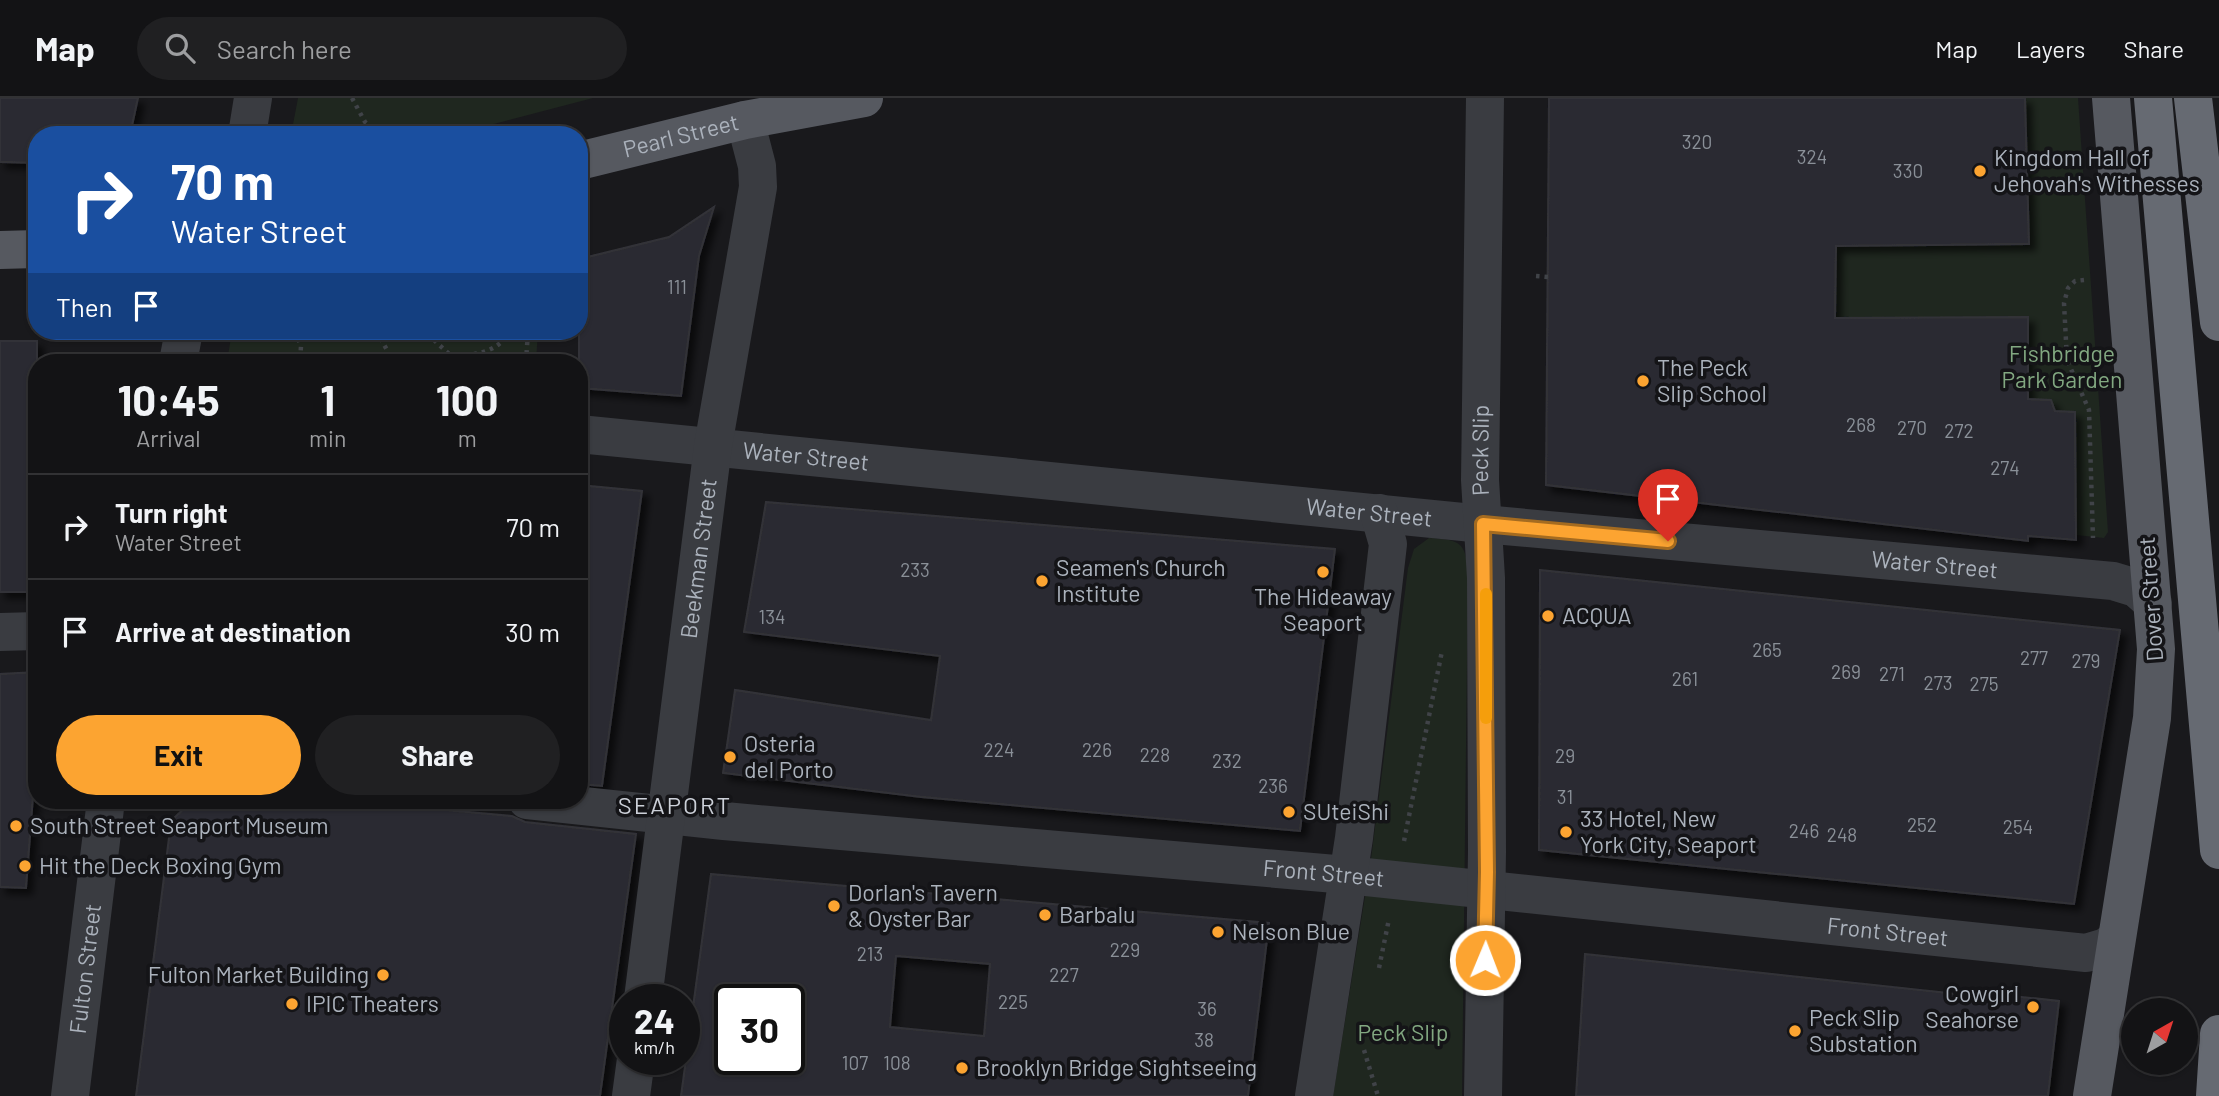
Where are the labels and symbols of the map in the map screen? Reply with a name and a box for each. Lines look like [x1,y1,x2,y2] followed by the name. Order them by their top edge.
[620,107,741,163] street label: Pearl Street
[1682,130,1712,153] house number: 320
[1994,143,2200,197] place label: Kingdom Hall of Jehovah's Withesses
[1797,145,1827,168] house number: 324
[1893,159,1923,182] house number: 330
[1972,163,1988,179] marker: Kingdom Hall of Jehovah's Withesses
[667,275,687,298] house number: 111
[2002,339,2122,393] park label: Fishbridge Park Garden
[1657,353,1767,407] place label: The Peck Slip School
[1635,373,1651,389] marker: The Peck Slip School
[1465,405,1494,497] street label: Peck Slip
[1846,413,1876,436] house number: 268
[1897,416,1927,439] house number: 270
[1944,419,1974,442] house number: 272
[741,435,870,476] street label: Water Street
[1990,456,2020,479] house number: 274
[1638,469,1698,541] pin
[674,477,722,640] street label: Beekman Street
[1305,491,1434,532] street label: Water Street
[2132,536,2168,662] street label: Dover Street
[1870,544,1999,584] street label: Water Street
[1056,553,1226,607] place label: Seamen's Church Institute
[900,558,930,581] house number: 233
[1315,564,1331,580] marker: The Hideaway Seaport
[1034,573,1050,589] marker: Seamen's Church Institute
[1254,582,1392,636] place label: The Hideaway Seaport
[1562,601,1632,629] place label: ACQUA
[759,605,785,628] house number: 134
[1540,608,1556,624] marker: ACQUA
[1752,638,1782,661] house number: 265
[2020,646,2048,669] house number: 277
[2071,649,2101,672] house number: 279
[1831,660,1861,683] house number: 269
[1879,662,1905,685] house number: 271
[1672,667,1698,690] house number: 261
[1924,671,1952,694] house number: 273
[1970,672,1998,695] house number: 275
[744,729,834,783] place label: Osteria del Porto
[984,738,1014,761] house number: 224
[1082,738,1112,761] house number: 226
[1140,743,1170,766] house number: 228
[1555,744,1575,767] house number: 29
[722,749,738,765] marker: Osteria del Porto
[1212,749,1242,772] house number: 232
[1258,774,1288,797] house number: 236
[1557,785,1573,808] house number: 31
[618,790,732,819] district label: SEAPORT
[1303,797,1389,825] place label: SUteiShi
[1281,804,1297,820] marker: SUteiShi
[1580,804,1757,858] place label: 33 Hotel, New York City, Seaport
[30,811,329,839] place label: South Street Seaport Museum
[1907,813,1937,836] house number: 252
[2003,815,2033,838] house number: 254
[8,818,24,834] marker: South Street Seaport Museum
[1789,819,1819,842] house number: 246
[1827,823,1857,846] house number: 248
[1558,824,1574,840] marker: 33 Hotel, New York City, Seaport
[39,851,281,879] place label: Hit the Deck Boxing Gym
[1262,853,1386,892] street label: Front Street
[17,858,33,874] marker: Hit the Deck Boxing Gym
[848,878,998,932] place label: Dorlan's Tavern & Oyster Bar
[826,898,842,914] marker: Dorlan's Tavern & Oyster Bar
[1059,900,1135,928] place label: Barbalu
[63,902,106,1035] street label: Fulton Street
[1037,907,1053,923] marker: Barbalu
[1826,911,1950,951] street label: Front Street
[1232,917,1350,945] place label: Nelson Blue
[1448,923,1522,997] position arrow
[1210,924,1226,940] marker: Nelson Blue
[1110,938,1140,961] house number: 229
[857,942,883,965] house number: 213
[148,960,369,988] place label: Fulton Market Building
[1049,963,1079,986] house number: 227
[375,967,391,983] marker: Fulton Market Building
[1925,979,2019,1033] place label: Cowgirl Seahorse
[714,984,805,1075] speed limit sign: 30
[306,989,439,1017] place label: IPIC Theaters
[998,990,1028,1013] house number: 225
[284,996,300,1012] marker: IPIC Theaters
[1197,997,1217,1020] house number: 36
[2121,998,2198,1074] north arrow
[2025,999,2041,1015] marker: Cowgirl Seahorse
[1809,1003,1918,1057] place label: Peck Slip Substation
[1358,1018,1448,1046] park label: Peck Slip
[1787,1023,1803,1039] marker: Peck Slip Substation
[1194,1028,1214,1051] house number: 38
[842,1051,868,1074] house number: 107
[883,1051,911,1074] house number: 108
[976,1053,1257,1081] place label: Brooklyn Bridge Sightseeing
[954,1060,970,1076] marker: Brooklyn Bridge Sightseeing

